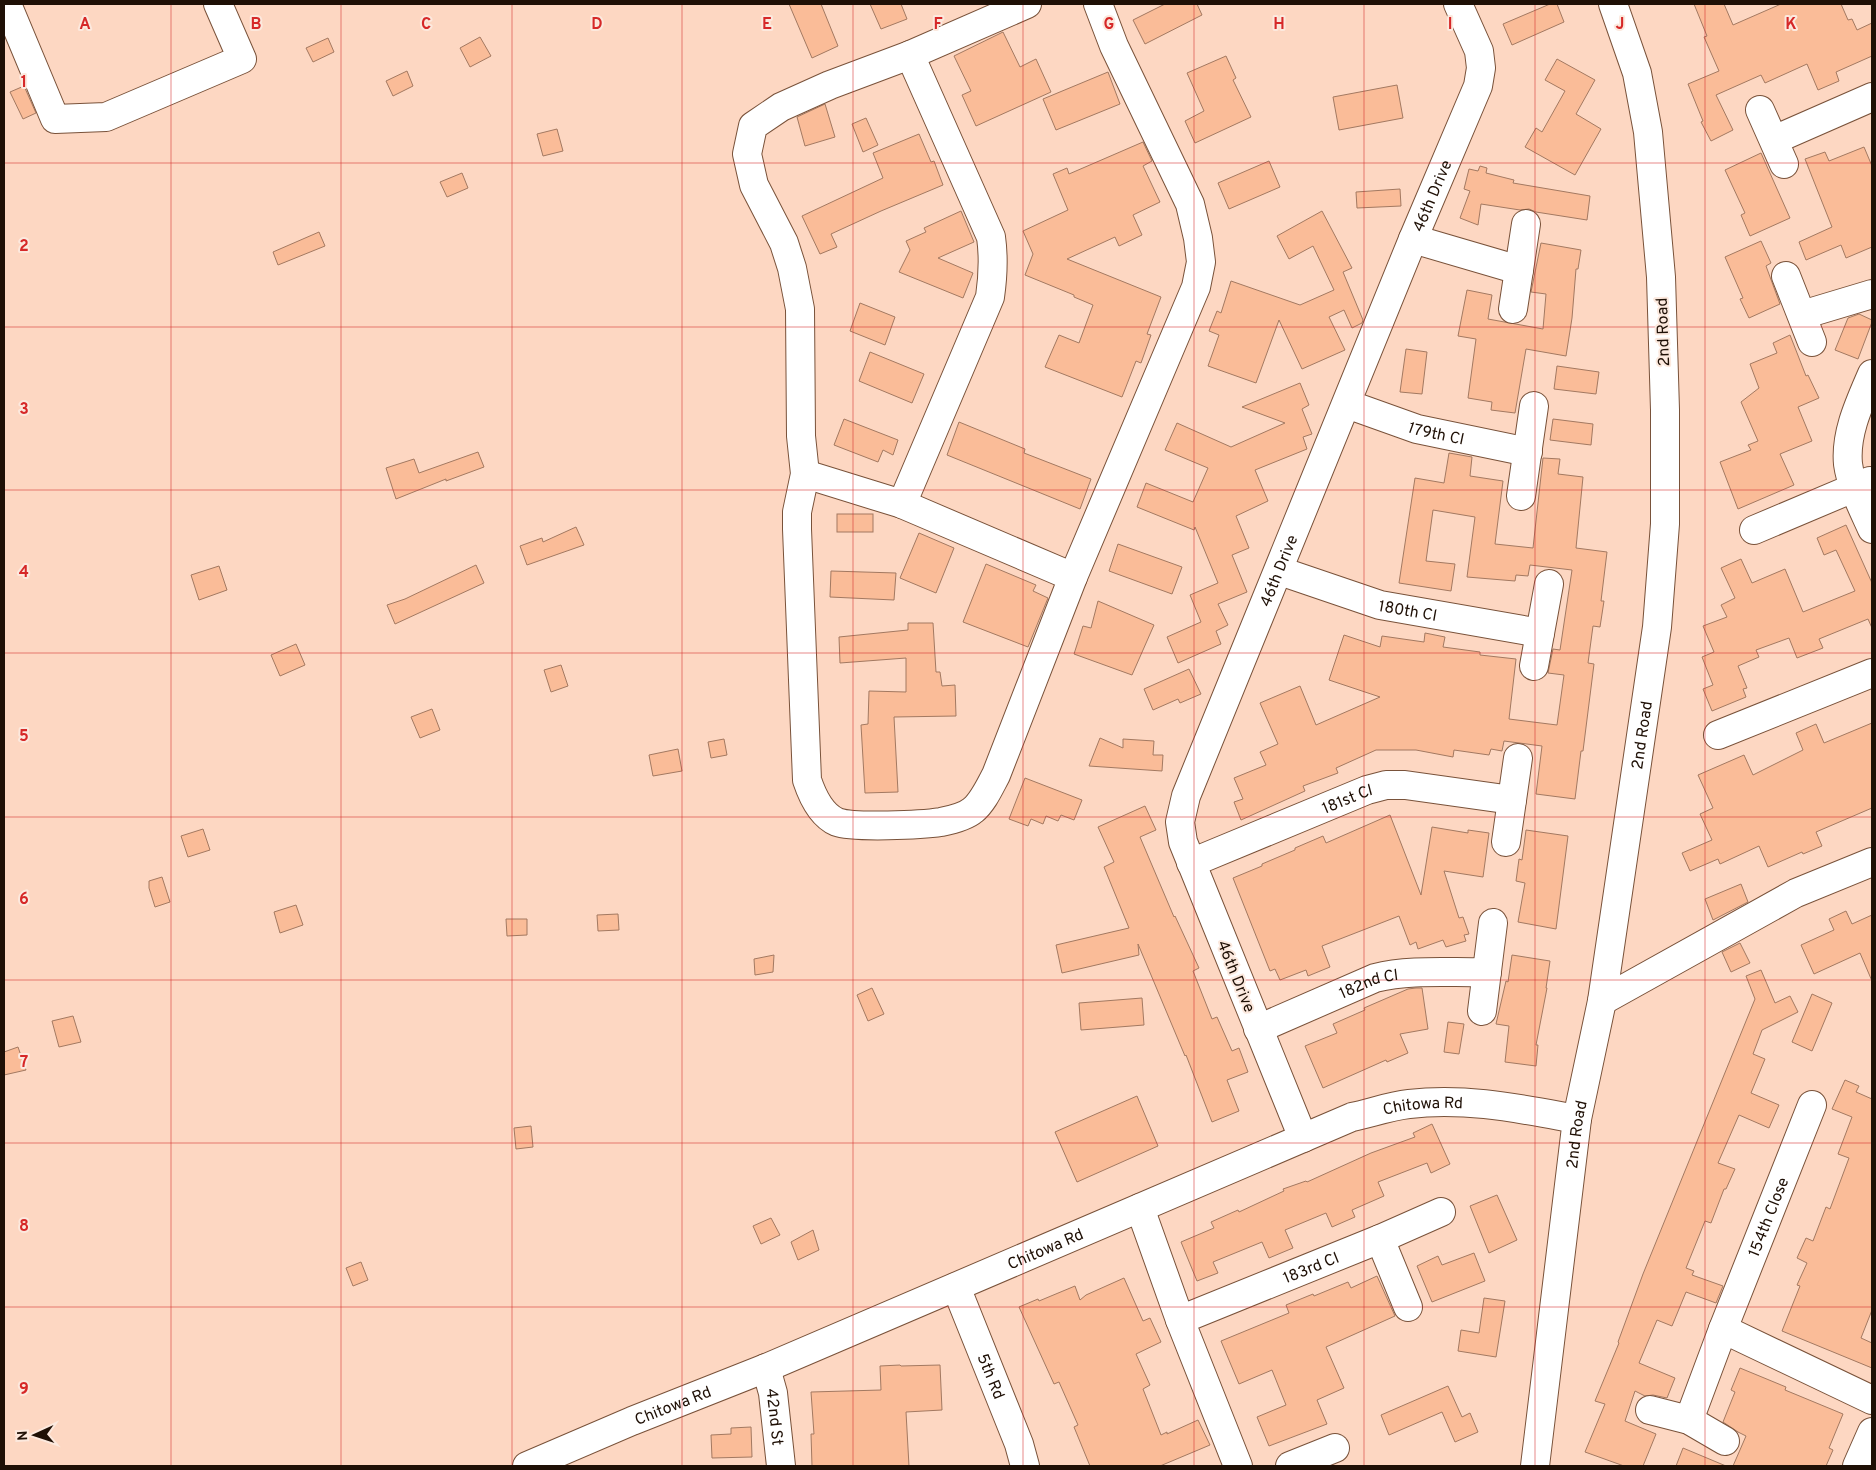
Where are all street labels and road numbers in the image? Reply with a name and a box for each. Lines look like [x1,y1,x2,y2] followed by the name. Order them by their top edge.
[1409,157,1457,235] street label: 46th Drive
[1653,297,1675,367] street label: 2nd Road
[1405,419,1466,451] street label: 179th Cl
[1256,532,1303,610] street label: 46th Drive
[1377,597,1438,627] street label: 180th Cl
[1628,700,1658,771] street label: 2nd Road
[1320,781,1375,820] street label: 181st Cl
[1212,938,1259,1016] street label: 46th Drive
[1336,966,1399,1004] street label: 182nd Cl
[1381,1094,1463,1121] street label: Chitowa Rd
[1563,1099,1593,1170] street label: 2nd Road
[1745,1175,1794,1260] street label: 154th Close
[1005,1225,1087,1275] street label: Chitowa Rd
[1281,1249,1342,1289] street label: 183rd Cl
[972,1351,1008,1403] street label: 5th Rd
[632,1383,715,1431] street label: Chitowa Rd
[761,1388,787,1447] street label: 42nd St

